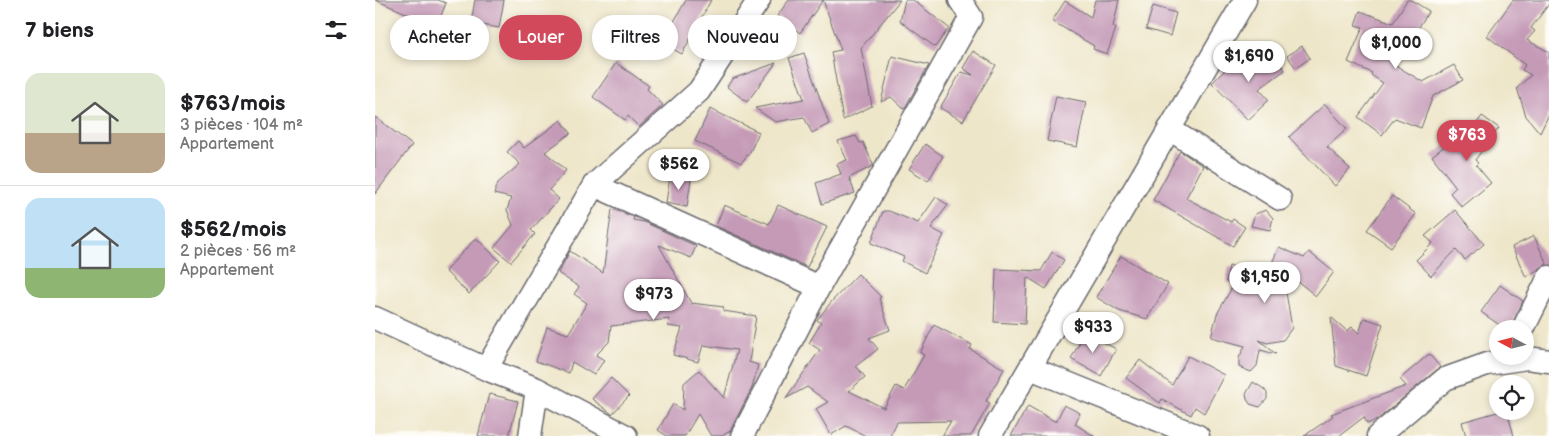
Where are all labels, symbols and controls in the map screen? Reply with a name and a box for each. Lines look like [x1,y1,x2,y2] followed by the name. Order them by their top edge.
[390,15,489,60] chip: Acheter
[499,15,582,60] chip: Louer
[592,15,678,60] chip: Filtres
[688,15,797,60] chip: Nouveau
[322,16,350,44] icon: filters
[25,18,94,43] text: 7 biens
[1355,28,1437,70] pin: $1,000
[1371,34,1421,53] text: $1,000
[1208,41,1290,83] pin: $1,690
[1224,47,1274,66] text: $1,690
[180,91,285,116] text: $763/mois
[65,93,125,153] icon: home
[180,116,303,135] text: 3 pièces · 104 m²
[1437,120,1497,162] pin: $763
[1448,126,1486,145] text: $763
[180,135,274,154] text: Appartement
[649,148,709,191] pin: $562
[659,155,699,174] text: $562
[180,217,286,242] text: $562/mois
[65,218,125,278] icon: home
[180,242,296,261] text: 2 pièces · 56 m²
[180,261,274,280] text: Appartement
[1224,262,1306,304] pin: $1,950
[1240,268,1290,287] text: $1,950
[624,278,684,321] pin: $973
[635,285,673,304] text: $973
[1063,312,1123,354] pin: $933
[1074,318,1112,337] text: $933
[1489,320,1534,365] north arrow
[1489,320,1534,420] map controls
[1489,375,1534,420] button: locate

